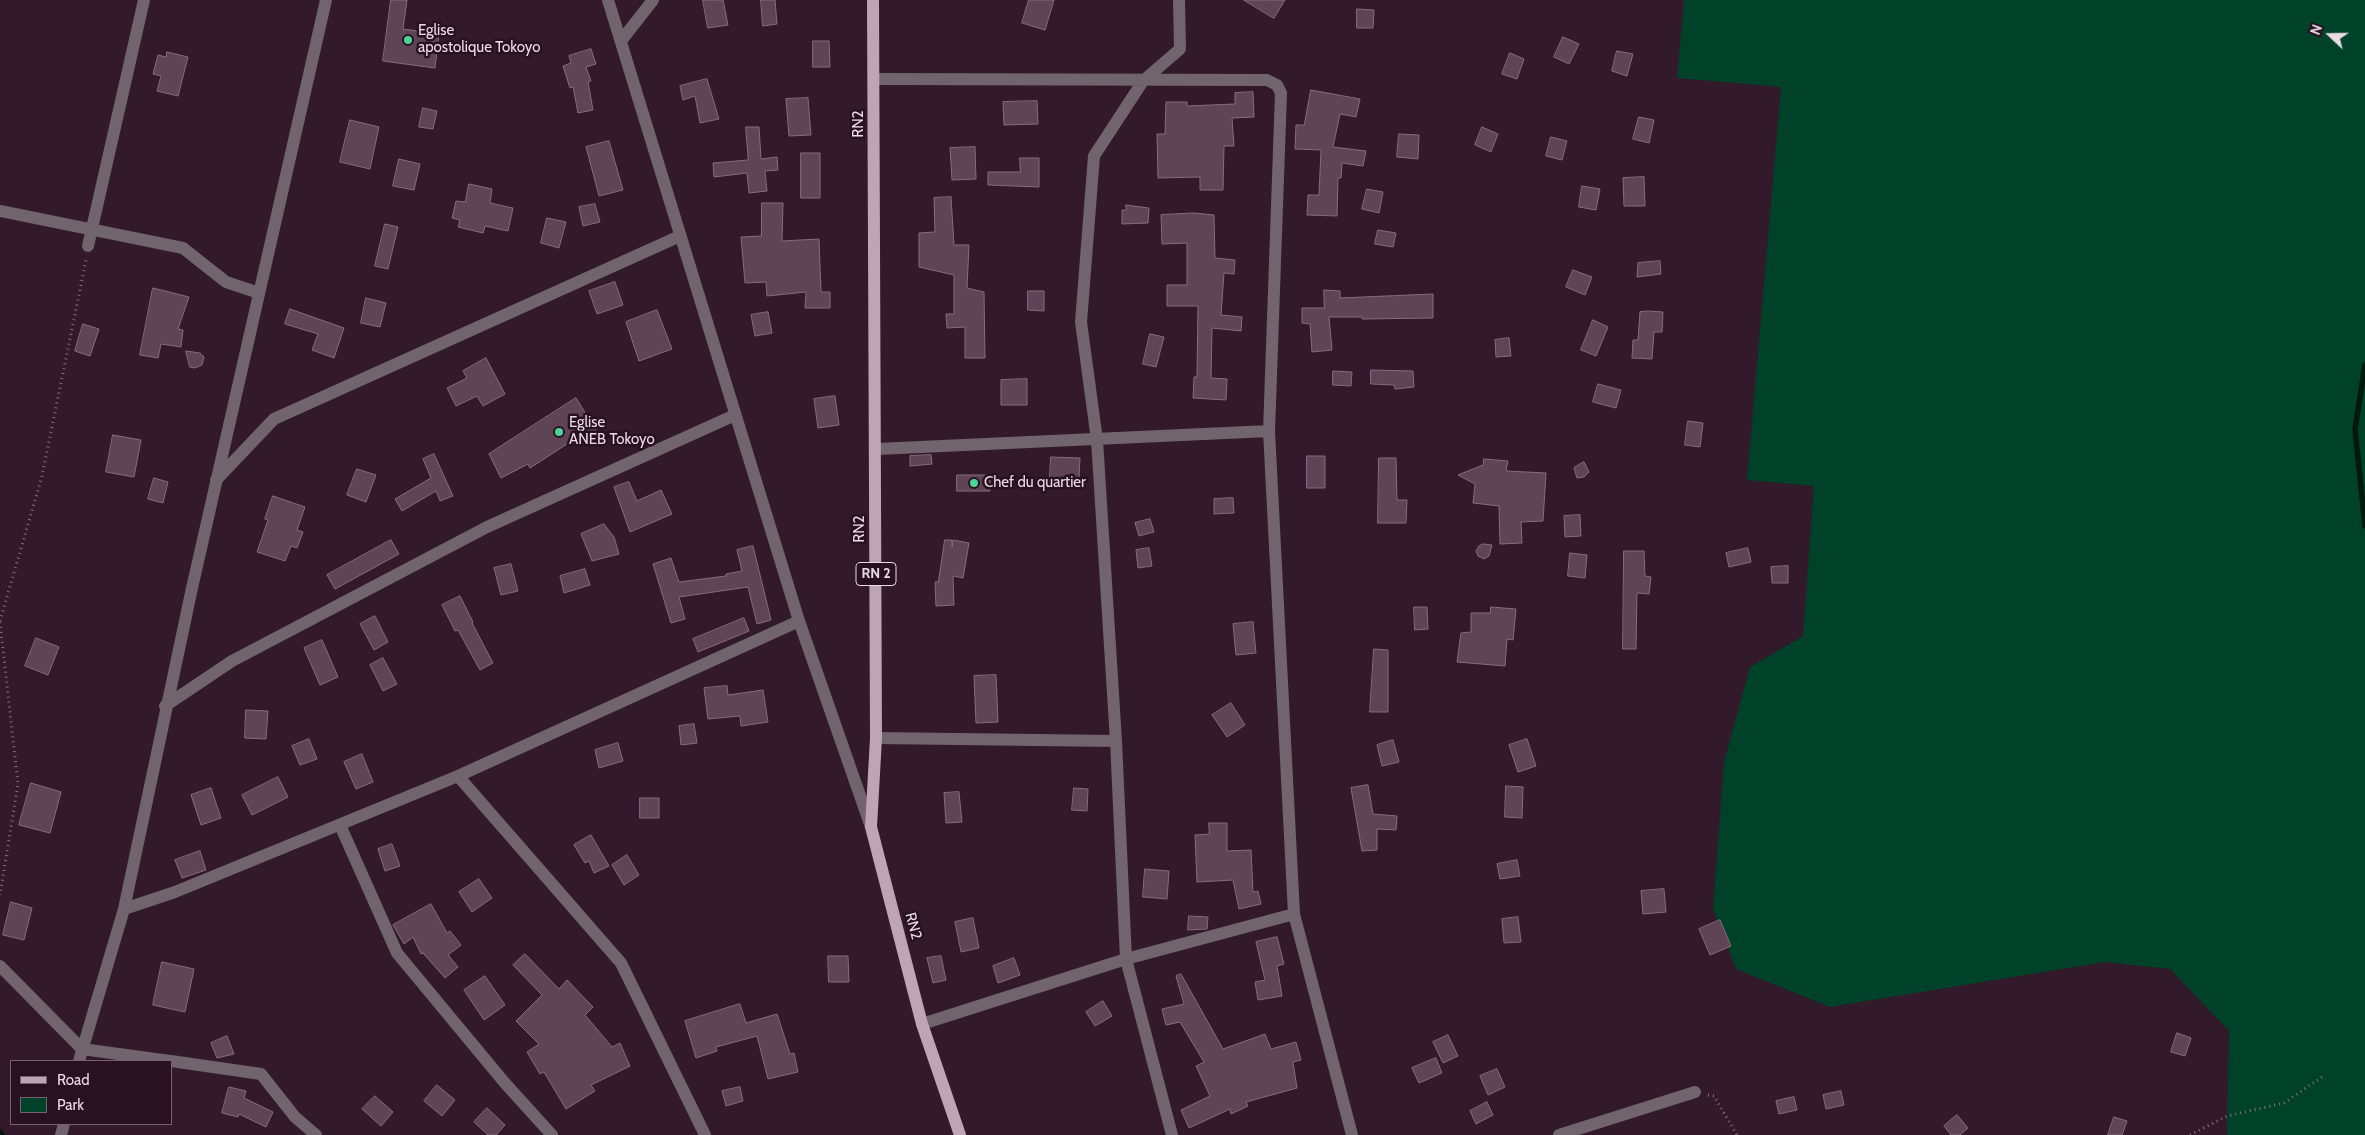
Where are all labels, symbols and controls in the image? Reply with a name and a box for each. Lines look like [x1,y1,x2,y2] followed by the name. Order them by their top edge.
[2305,10,2355,60] north arrow
[418,22,540,57] place label: Eglise apostolique Tokoyo
[2306,22,2326,37] text: N
[402,34,414,46] marker: Eglise apostolique Tokoyo
[850,110,868,138] street label: RN2
[569,414,655,449] place label: Eglise ANEB Tokoyo
[553,426,565,438] marker: Eglise ANEB Tokoyo
[984,474,1086,492] place label: Chef du quartier
[968,477,980,489] marker: Chef du quartier
[851,515,869,543] street label: RN2
[856,562,896,586] road number: RN 2
[901,910,925,942] street label: RN2
[10,1060,172,1125] legend
[57,1071,90,1089] text: Road
[57,1096,84,1114] text: Park

